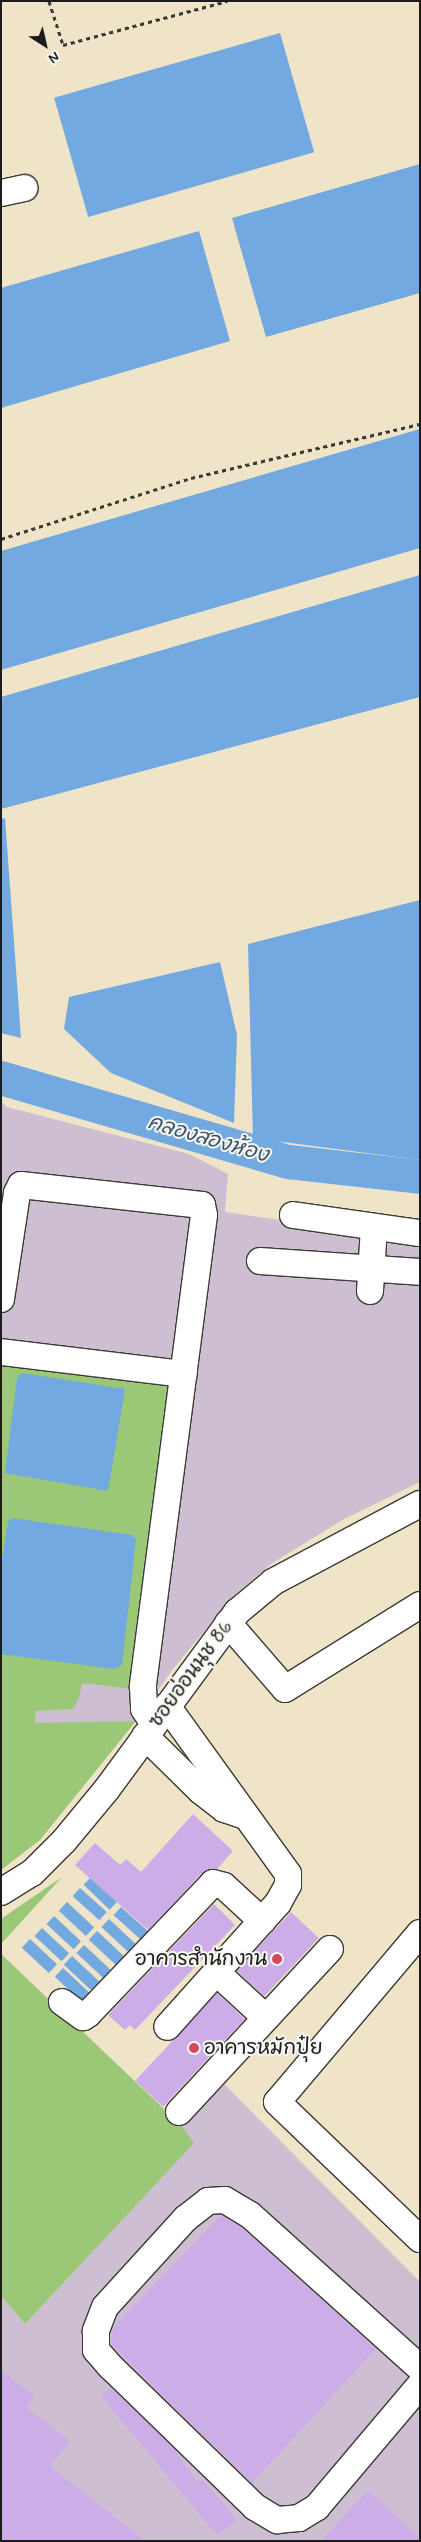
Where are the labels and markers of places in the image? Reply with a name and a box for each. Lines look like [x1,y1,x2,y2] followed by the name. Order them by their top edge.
[135,1947,267,1971] place label: อาคารสำนักงาน
[271,1953,283,1965] marker: อาคารสำนักงาน
[204,2036,323,2060] place label: อาคารหมักปุ๋ย
[188,2042,200,2054] marker: อาคารหมักปุ๋ย

